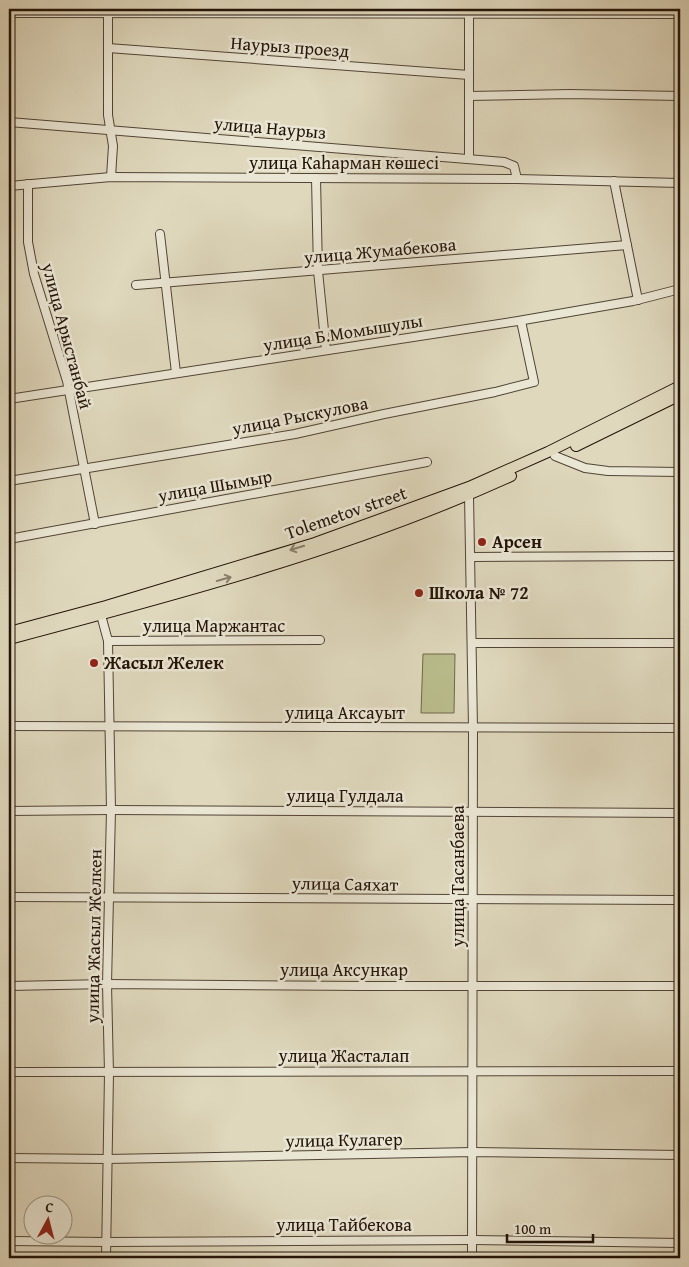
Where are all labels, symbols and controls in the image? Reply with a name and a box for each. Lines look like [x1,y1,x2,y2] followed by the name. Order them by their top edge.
[230,29,350,64] street label: Наурыз проезд
[212,109,327,146] street label: улица Наурыз
[248,149,439,176] street label: улица Каһарман көшесі
[302,230,458,271] street label: улица Жумабекова
[35,259,100,412] street label: улица Арыстанбай
[260,307,425,359] street label: улица Б.Момышулы
[229,389,371,442] street label: улица Рыскулова
[155,462,274,509] street label: улица Шымыр
[281,479,411,546] street label: Tolemetov street
[492,528,542,555] place label: Арсен
[476,536,488,548] marker: Арсен
[290,544,306,553] one-way arrow
[216,574,232,584] one-way arrow
[429,579,529,606] place label: Школа № 72
[413,587,425,599] marker: Школа № 72
[142,612,285,639] street label: улица Маржантас
[103,649,224,676] place label: Жасыл Желек
[88,657,100,669] marker: Жасыл Желек
[284,699,405,726] street label: улица Аксауыт
[285,782,404,809] street label: улица Гулдала
[444,805,471,948] street label: улица Тасанбаева
[78,849,109,1024] street label: улица Жасыл Желкен
[291,869,399,898] street label: улица Саяхат
[279,956,408,983] street label: улица Аксункар
[278,1042,409,1069] street label: улица Жасталап
[284,1125,403,1154] street label: улица Кулагер
[22,1194,72,1244] north arrow
[44,1197,55,1218] text: С
[275,1211,412,1238] street label: улица Тайбекова
[507,1212,593,1244] scale bar
[514,1218,552,1239] text: 100 m

